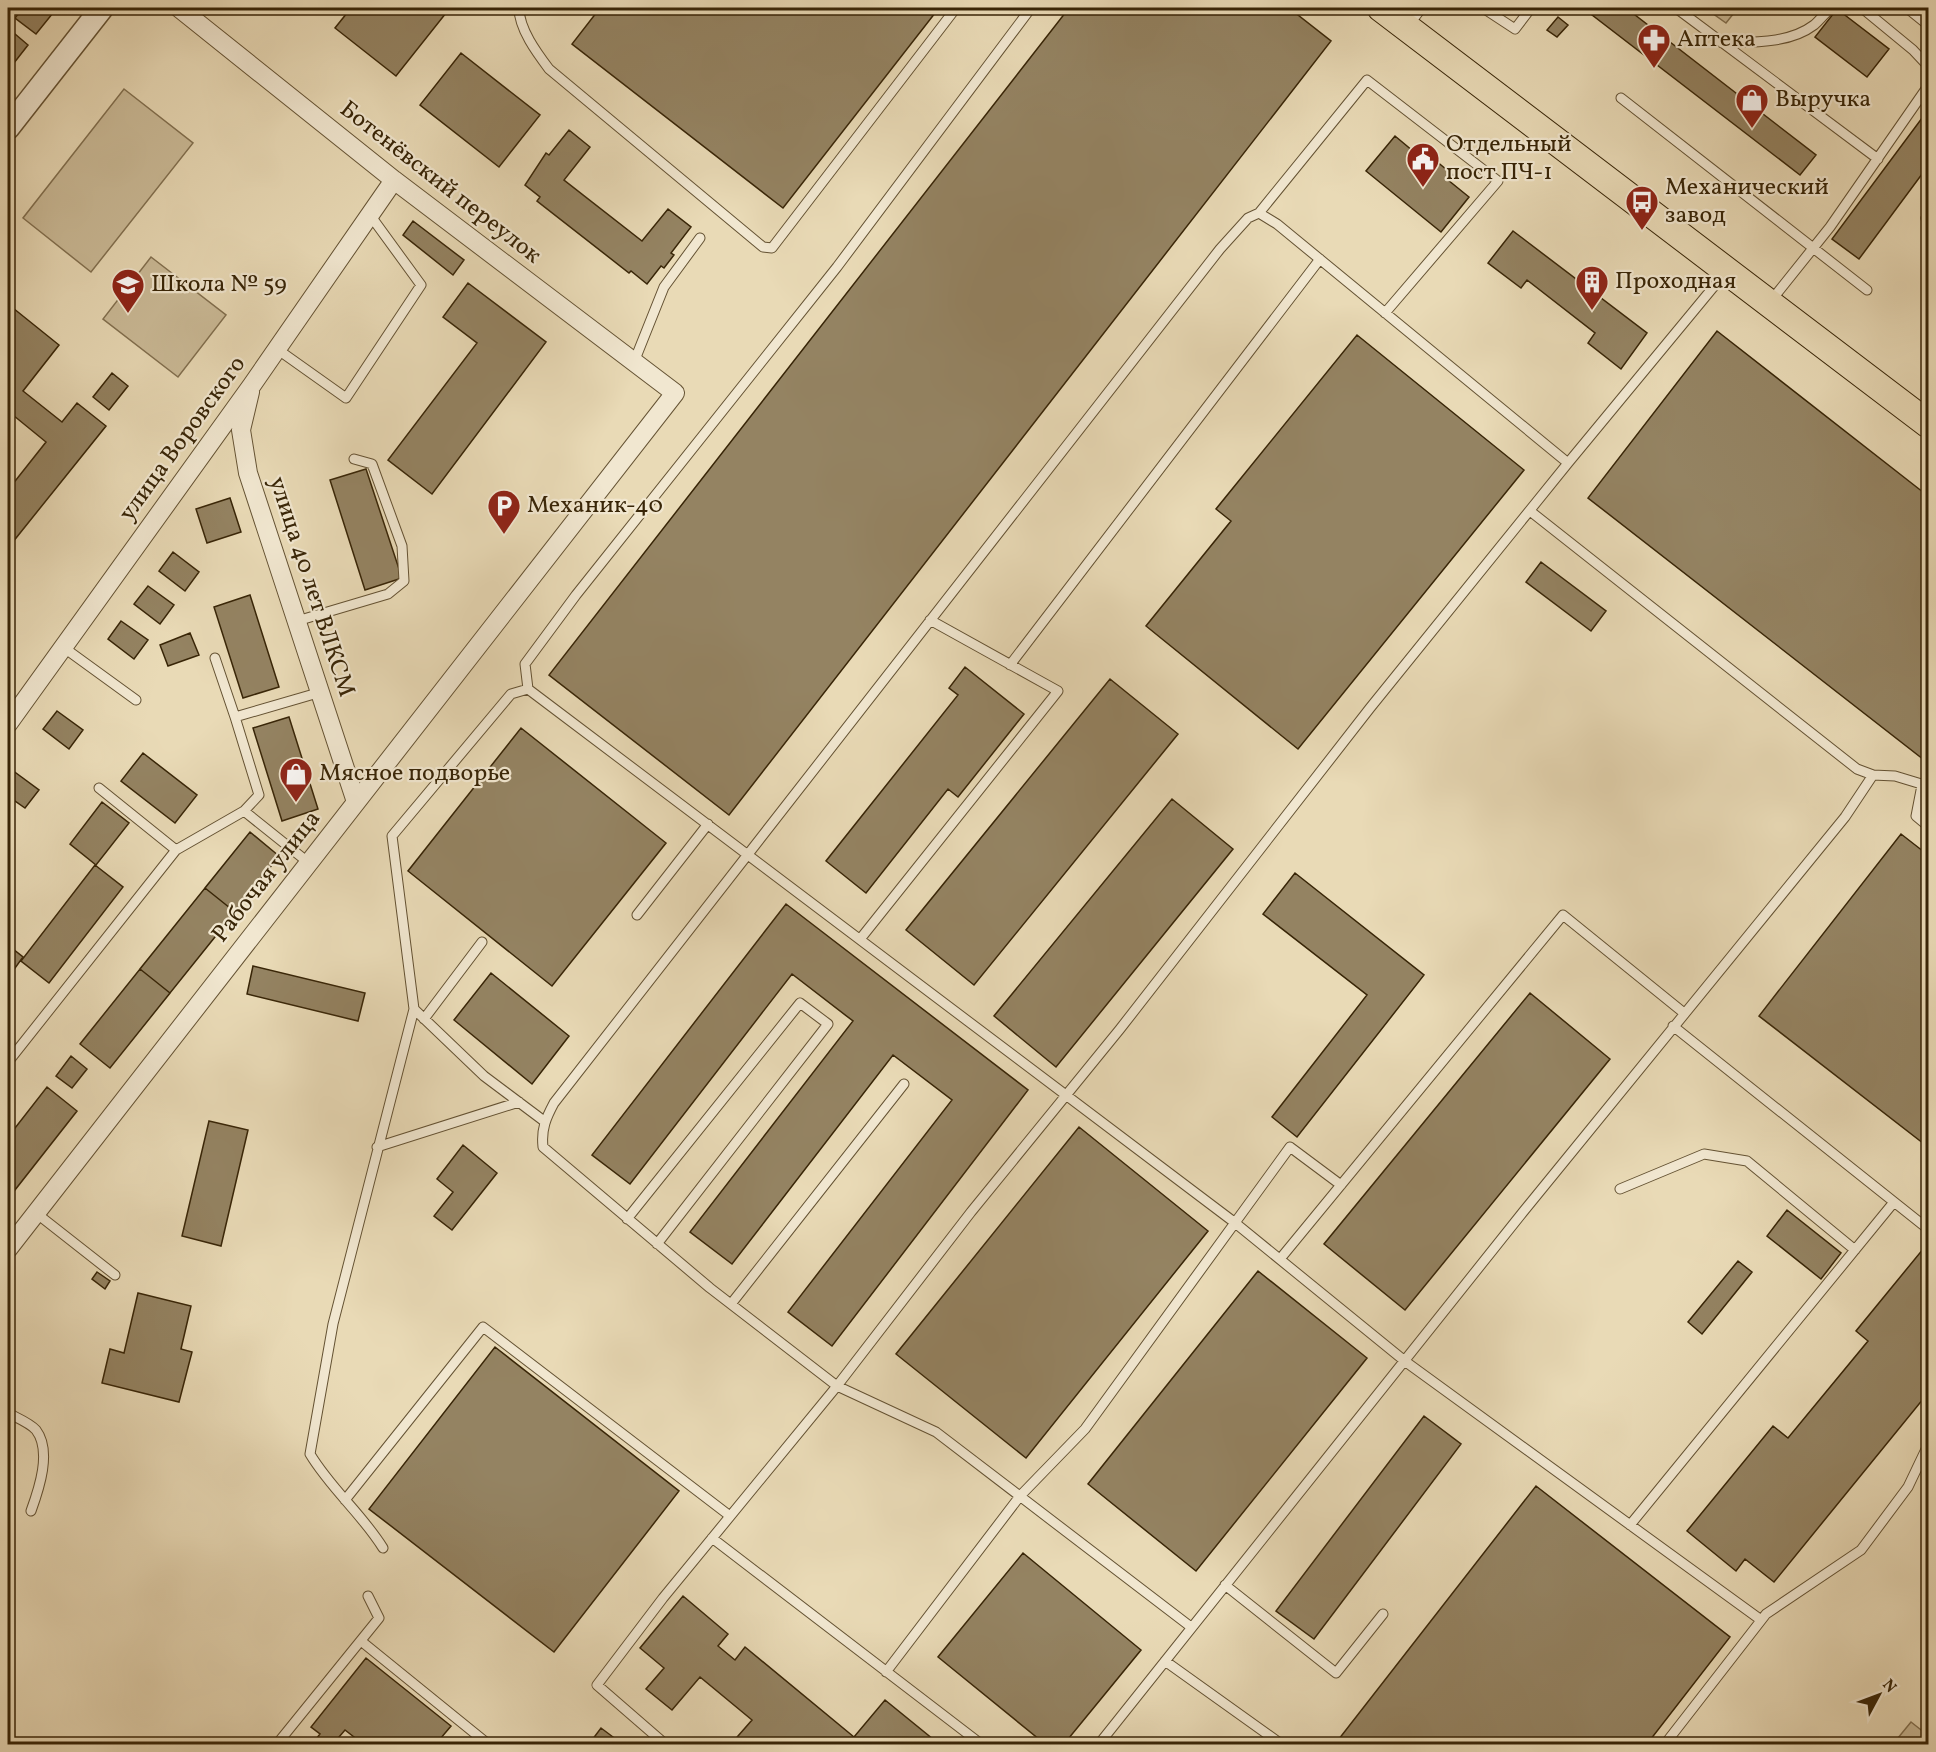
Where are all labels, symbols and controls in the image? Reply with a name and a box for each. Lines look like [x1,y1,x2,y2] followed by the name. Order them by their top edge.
[1636,22,1672,69] pharmacy icon: Аптека
[1677,23,1756,57] place label: Аптека
[1734,82,1770,129] shop icon: Выручка
[1775,83,1871,117] place label: Выручка
[332,93,548,273] street label: Ботенёвский переулок
[1446,128,1572,190] place label: Отдельный пост ПЧ-1
[1405,141,1441,188] public building icon: Отдельный пост ПЧ-1
[1665,171,1829,233] place label: Механический завод
[1624,184,1660,231] bus stop icon: Механический завод
[1574,264,1610,311] building icon: Проходная
[1615,265,1736,299] place label: Проходная
[110,267,146,314] school or university icon: Школа № 59
[151,268,287,302] place label: Школа № 59
[111,349,255,529] street label: улица Воровского
[259,472,363,702] street label: улица 40 лет ВЛКСМ
[486,488,522,535] parking icon: Механик-40
[527,489,663,523] place label: Механик-40
[278,756,314,803] shop icon: Мясное подворье
[319,757,510,791] place label: Мясное подворье
[204,804,330,950] street label: Рабочая улица
[1849,1665,1909,1725] north arrow
[1877,1675,1901,1698] text: N

